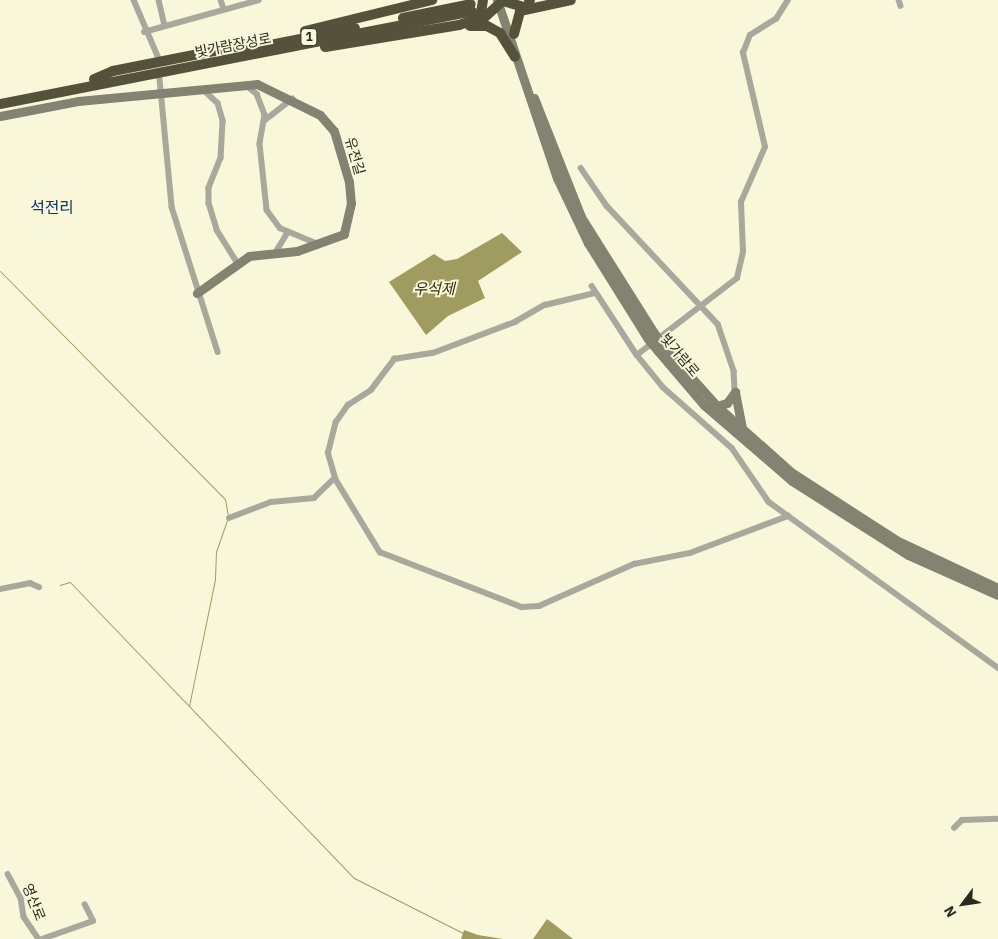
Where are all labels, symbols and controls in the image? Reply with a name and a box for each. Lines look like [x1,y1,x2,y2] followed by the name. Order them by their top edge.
[300,28,318,46] road number: 1
[193,29,273,61] street label: 빛가람장성로
[342,135,368,177] street label: 유전길
[30,197,74,217] district label: 석전리
[413,280,455,298] water label: 우석제
[657,330,703,380] street label: 빛가람로
[938,879,988,929] north arrow
[19,881,49,923] street label: 영산로
[940,903,960,921] text: N

